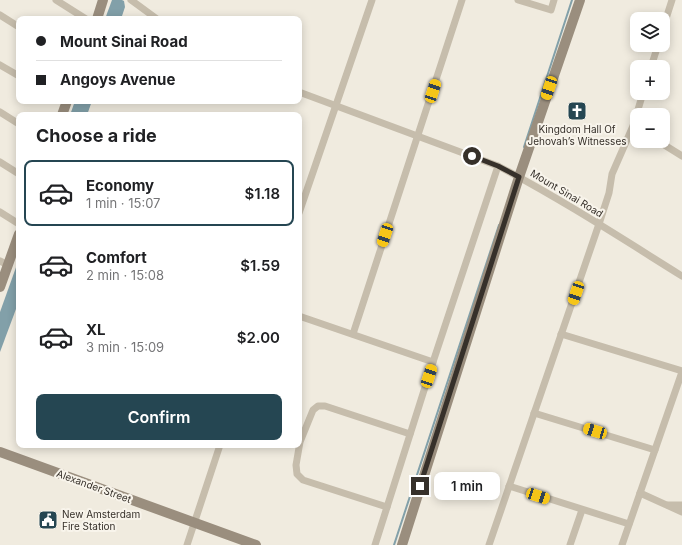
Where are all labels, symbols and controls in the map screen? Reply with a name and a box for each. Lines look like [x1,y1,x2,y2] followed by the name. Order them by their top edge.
[630,12,670,148] map controls
[630,12,670,52] button: layers
[60,32,188,51] text: Mount Sinai Road
[630,60,670,100] button: +
[60,70,175,89] text: Angoys Avenue
[539,75,559,101] car
[424,78,442,104] car
[566,100,588,122] church icon: Kingdom Hall Of Jehovah’s Witnesses
[630,108,670,148] button: −
[527,123,627,147] place label: Kingdom Hall Of Jehovah’s Witnesses
[36,125,157,146] text: Choose a ride
[463,147,481,165] route start
[528,167,606,219] street label: Mount Sinai Road
[38,175,74,211] icon: car
[86,176,154,195] text: Economy
[245,184,280,203] text: $1.18
[86,195,160,211] text: 1 min · 15:07
[376,222,394,248] car
[38,247,74,283] icon: car
[86,248,147,267] text: Comfort
[240,256,280,275] text: $1.59
[86,267,164,283] text: 2 min · 15:08
[566,280,586,306] car
[38,319,74,355] icon: car
[86,320,106,339] text: XL
[237,328,280,347] text: $2.00
[86,339,164,355] text: 3 min · 15:09
[420,363,438,389] car
[36,394,282,440] button: Confirm
[582,422,608,440] car
[55,467,134,505] street label: Alexander Street
[434,472,500,500] callout: 1 min
[411,477,429,495] route end
[451,478,483,494] text: 1 min
[525,487,551,505] car
[62,508,140,532] place label: New Amsterdam Fire Station
[37,509,59,531] public building icon: New Amsterdam Fire Station

